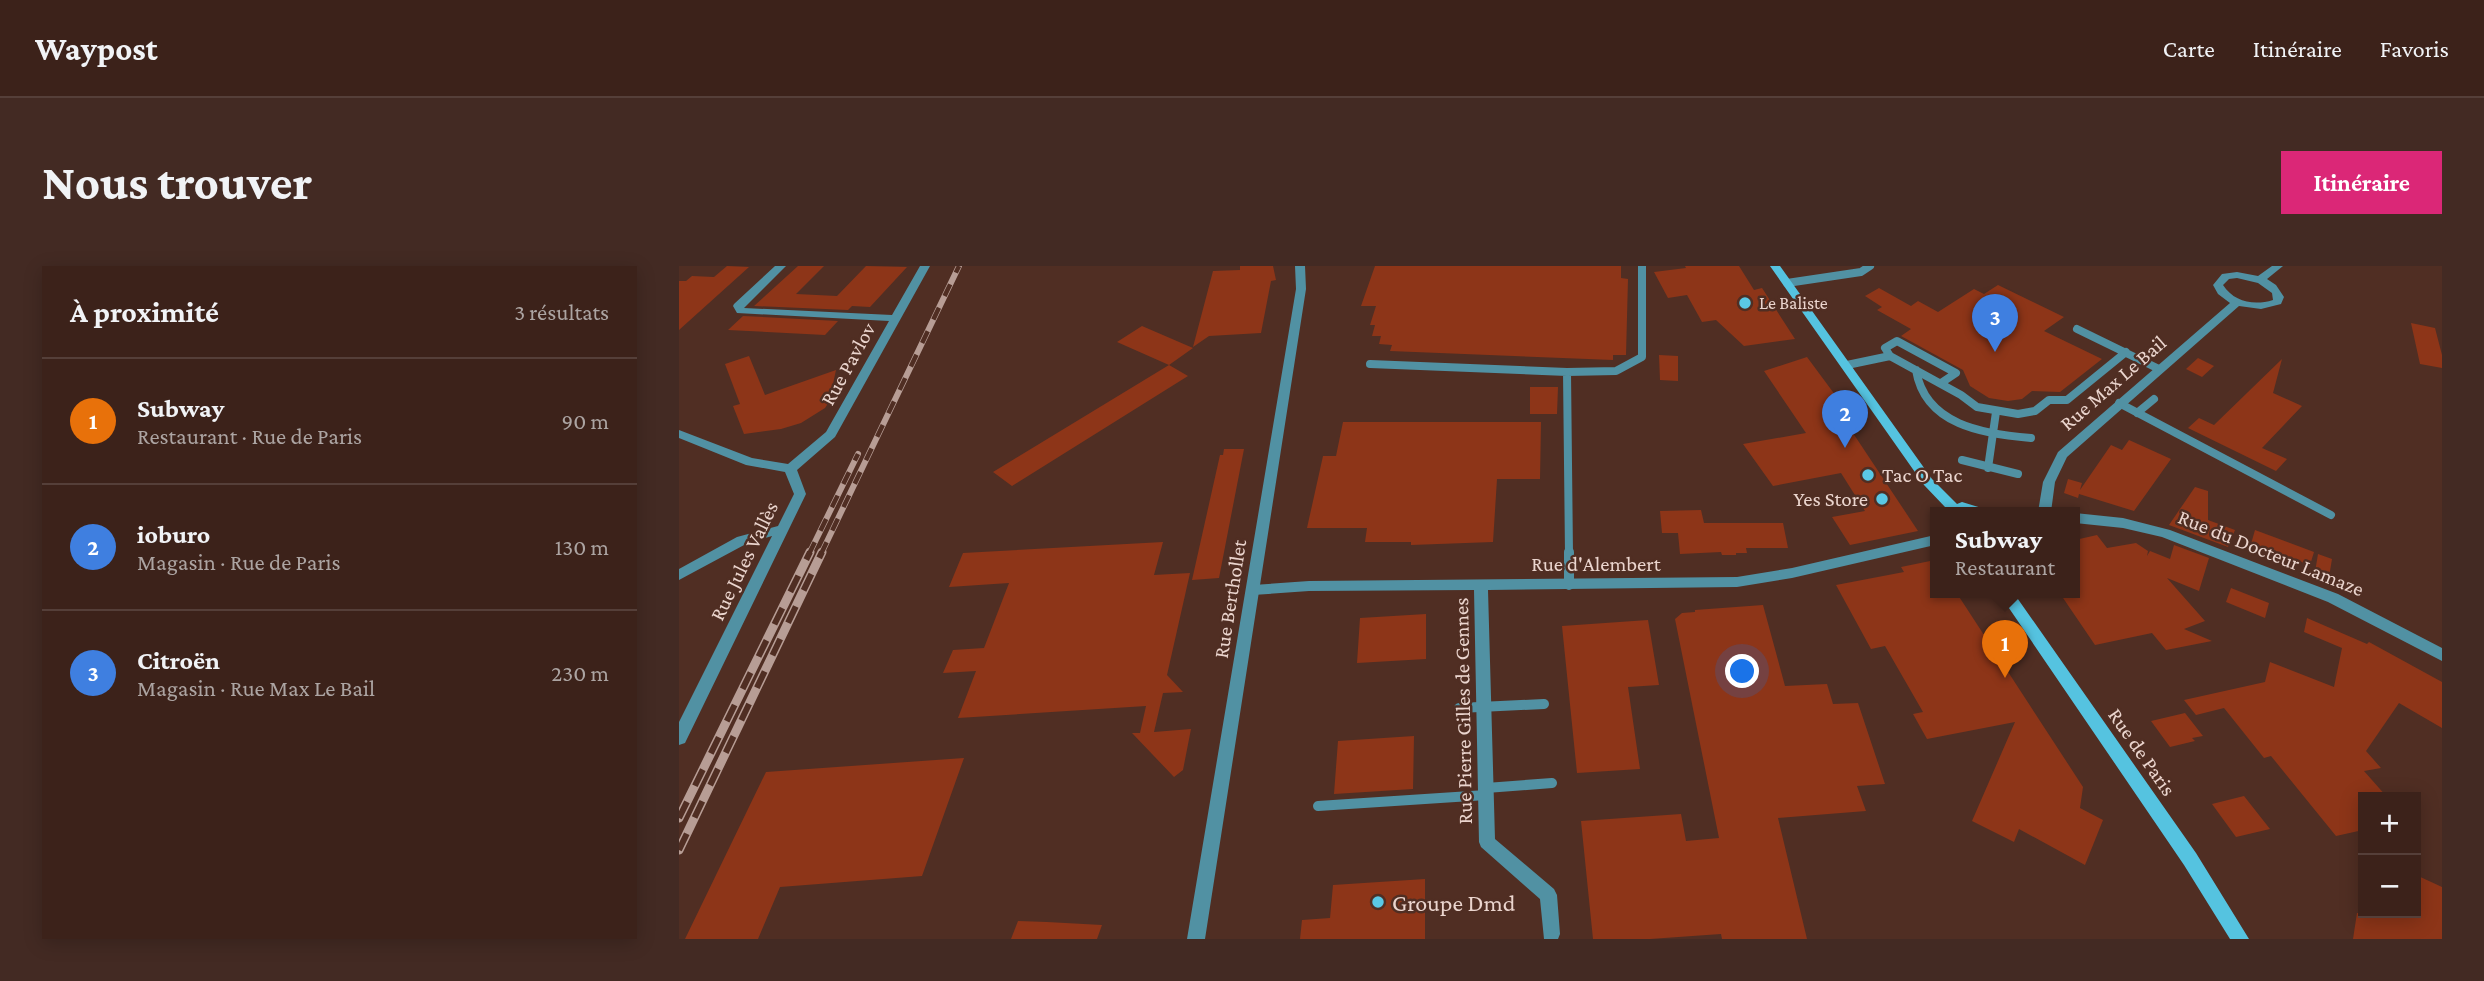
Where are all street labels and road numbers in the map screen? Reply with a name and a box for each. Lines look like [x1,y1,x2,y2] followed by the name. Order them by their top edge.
[815,318,881,410] street label: Rue Pavlov
[2055,330,2171,436] street label: Rue Max Le Bail
[705,498,783,624] street label: Rue Jules Vallès
[2175,505,2367,601] street label: Rue du Docteur Lamaze
[1209,537,1251,660] street label: Rue Berthollet
[1531,552,1662,576] street label: Rue d'Alembert
[1449,598,1477,824] street label: Rue Pierre Gilles de Gennes
[2103,704,2181,800] street label: Rue de Paris

